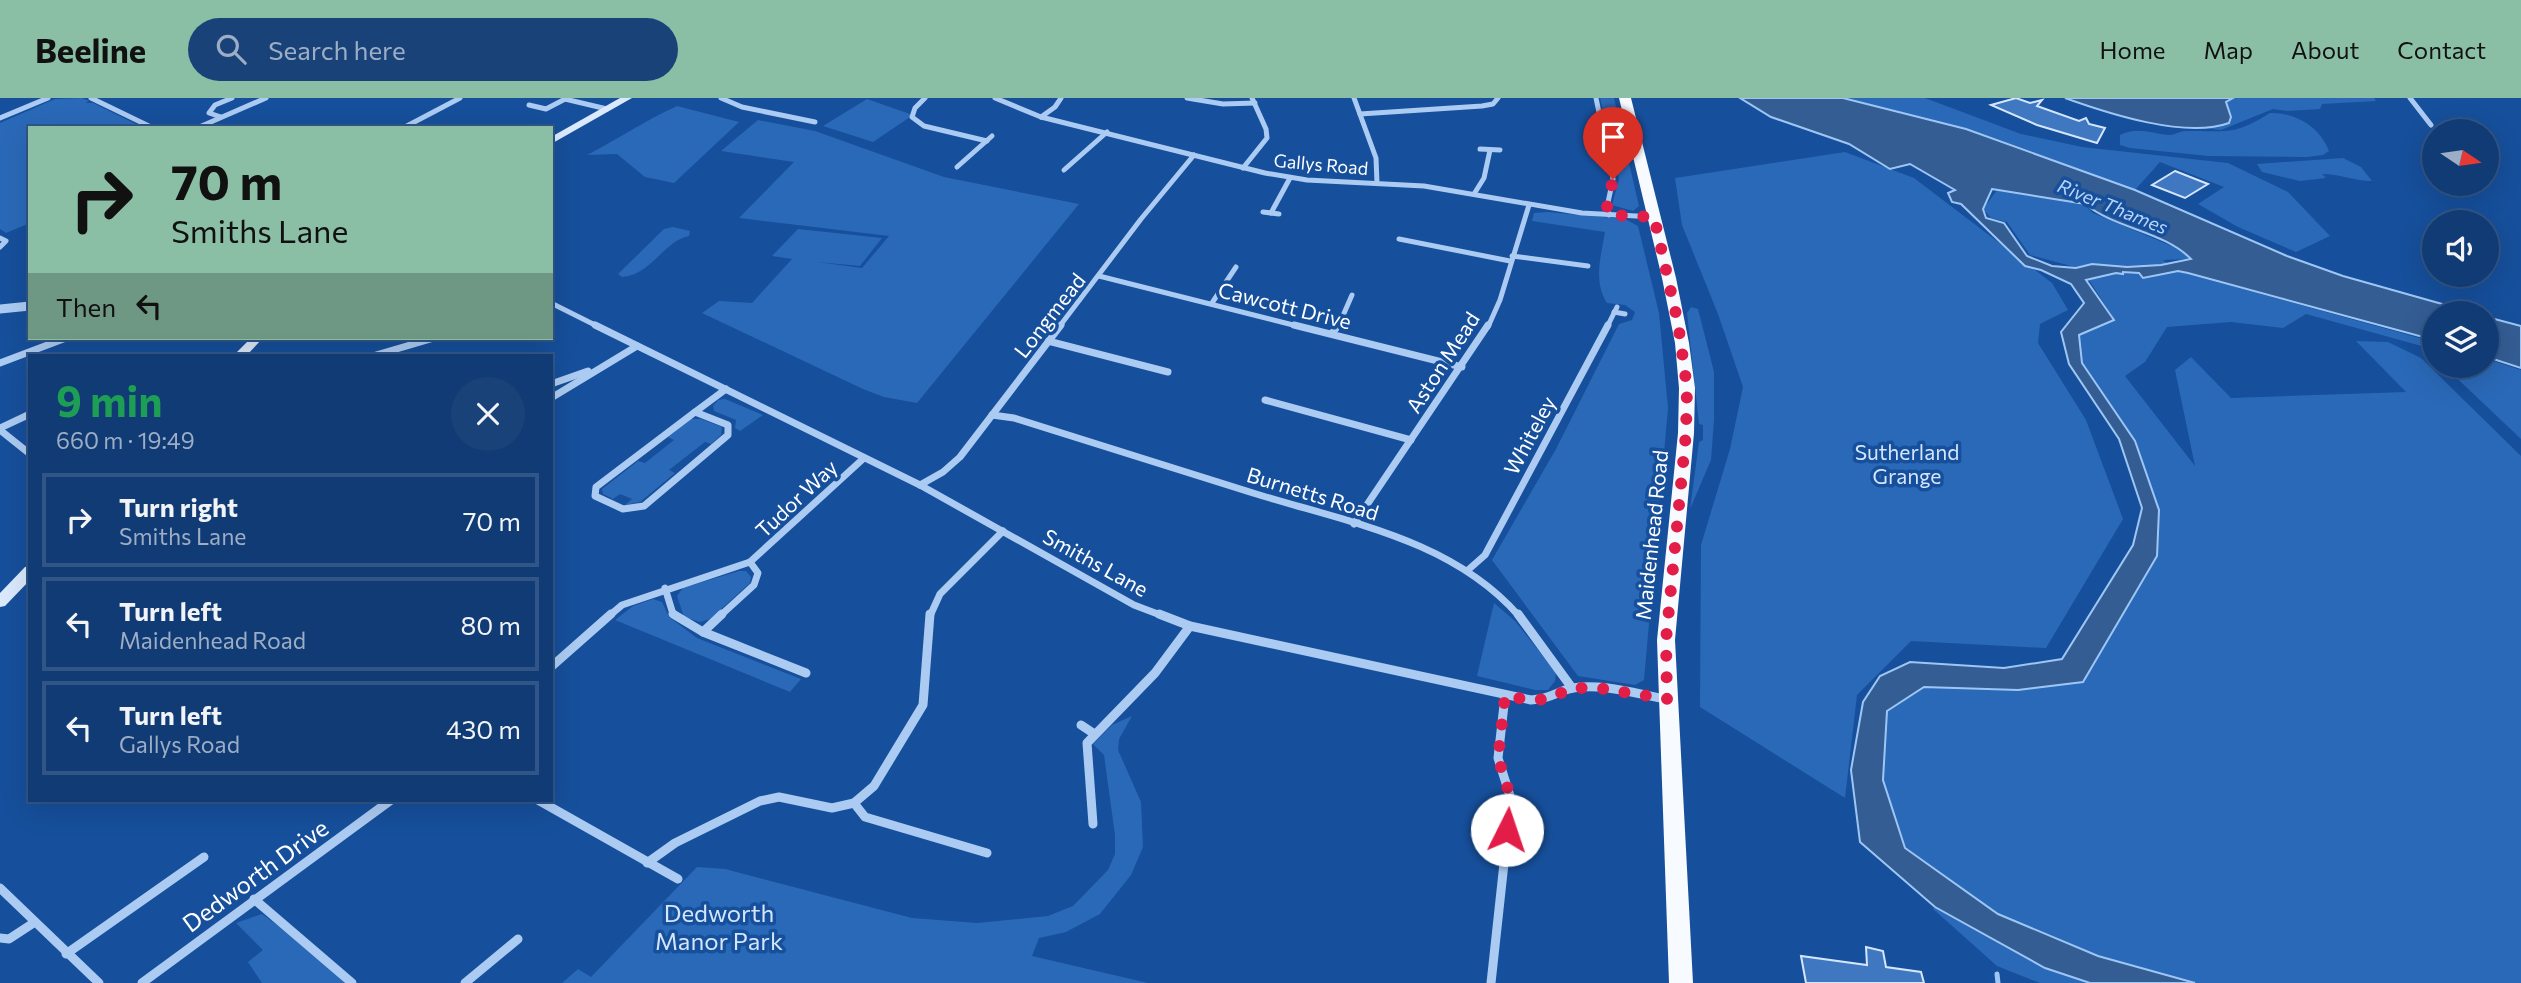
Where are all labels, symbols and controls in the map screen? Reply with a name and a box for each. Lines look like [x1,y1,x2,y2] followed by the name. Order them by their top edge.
[188,18,678,81] search box
[35,29,146,70] text: Beeline
[212,30,250,68] icon: search
[268,34,406,65] text: Search here
[2100,35,2166,64] text: Home
[2204,35,2253,64] text: Map
[2291,35,2359,64] text: About
[2397,35,2486,64] text: Contact
[1583,107,1643,179] pin
[1594,118,1632,156] icon: arrive
[2422,119,2499,196] north arrow
[2422,119,2499,378] map controls
[1273,149,1369,179] street label: Gallys Road
[171,150,282,210] text: 70 m
[56,154,147,245] icon: right
[2055,173,2172,239] water label: River Thames
[171,210,348,250] text: Smiths Lane
[2422,210,2499,287] button: sound
[1008,268,1090,362] street label: Longmead
[1216,276,1354,334] street label: Cawcott Drive
[130,287,168,325] icon: left
[56,291,116,322] text: Then
[2422,301,2499,378] button: layers
[1400,307,1484,417] street label: Aston Mead
[56,374,163,426] text: 9 min
[451,377,525,451] button: close
[1498,391,1560,479] street label: Whiteley
[56,426,195,454] text: 660 m · 19:49
[1855,439,1959,488] park label: Sutherland Grange
[1630,449,1672,621] street label: Maidenhead Road
[750,454,842,542] street label: Tudor Way
[1244,461,1382,525] street label: Burnetts Road
[119,491,238,522] text: Turn right
[60,501,98,539] icon: right
[463,505,521,536] text: 70 m
[119,522,246,550] text: Smiths Lane
[1039,523,1153,601] street label: Smiths Lane
[119,595,222,626] text: Turn left
[60,605,98,643] icon: left
[461,609,521,640] text: 80 m
[119,626,306,654] text: Maidenhead Road
[119,699,222,730] text: Turn left
[60,709,98,747] icon: left
[446,713,521,744] text: 430 m
[119,730,240,758] text: Gallys Road
[1470,793,1544,867] position arrow
[176,812,334,938] street label: Dedworth Drive
[655,898,783,955] park label: Dedworth Manor Park

